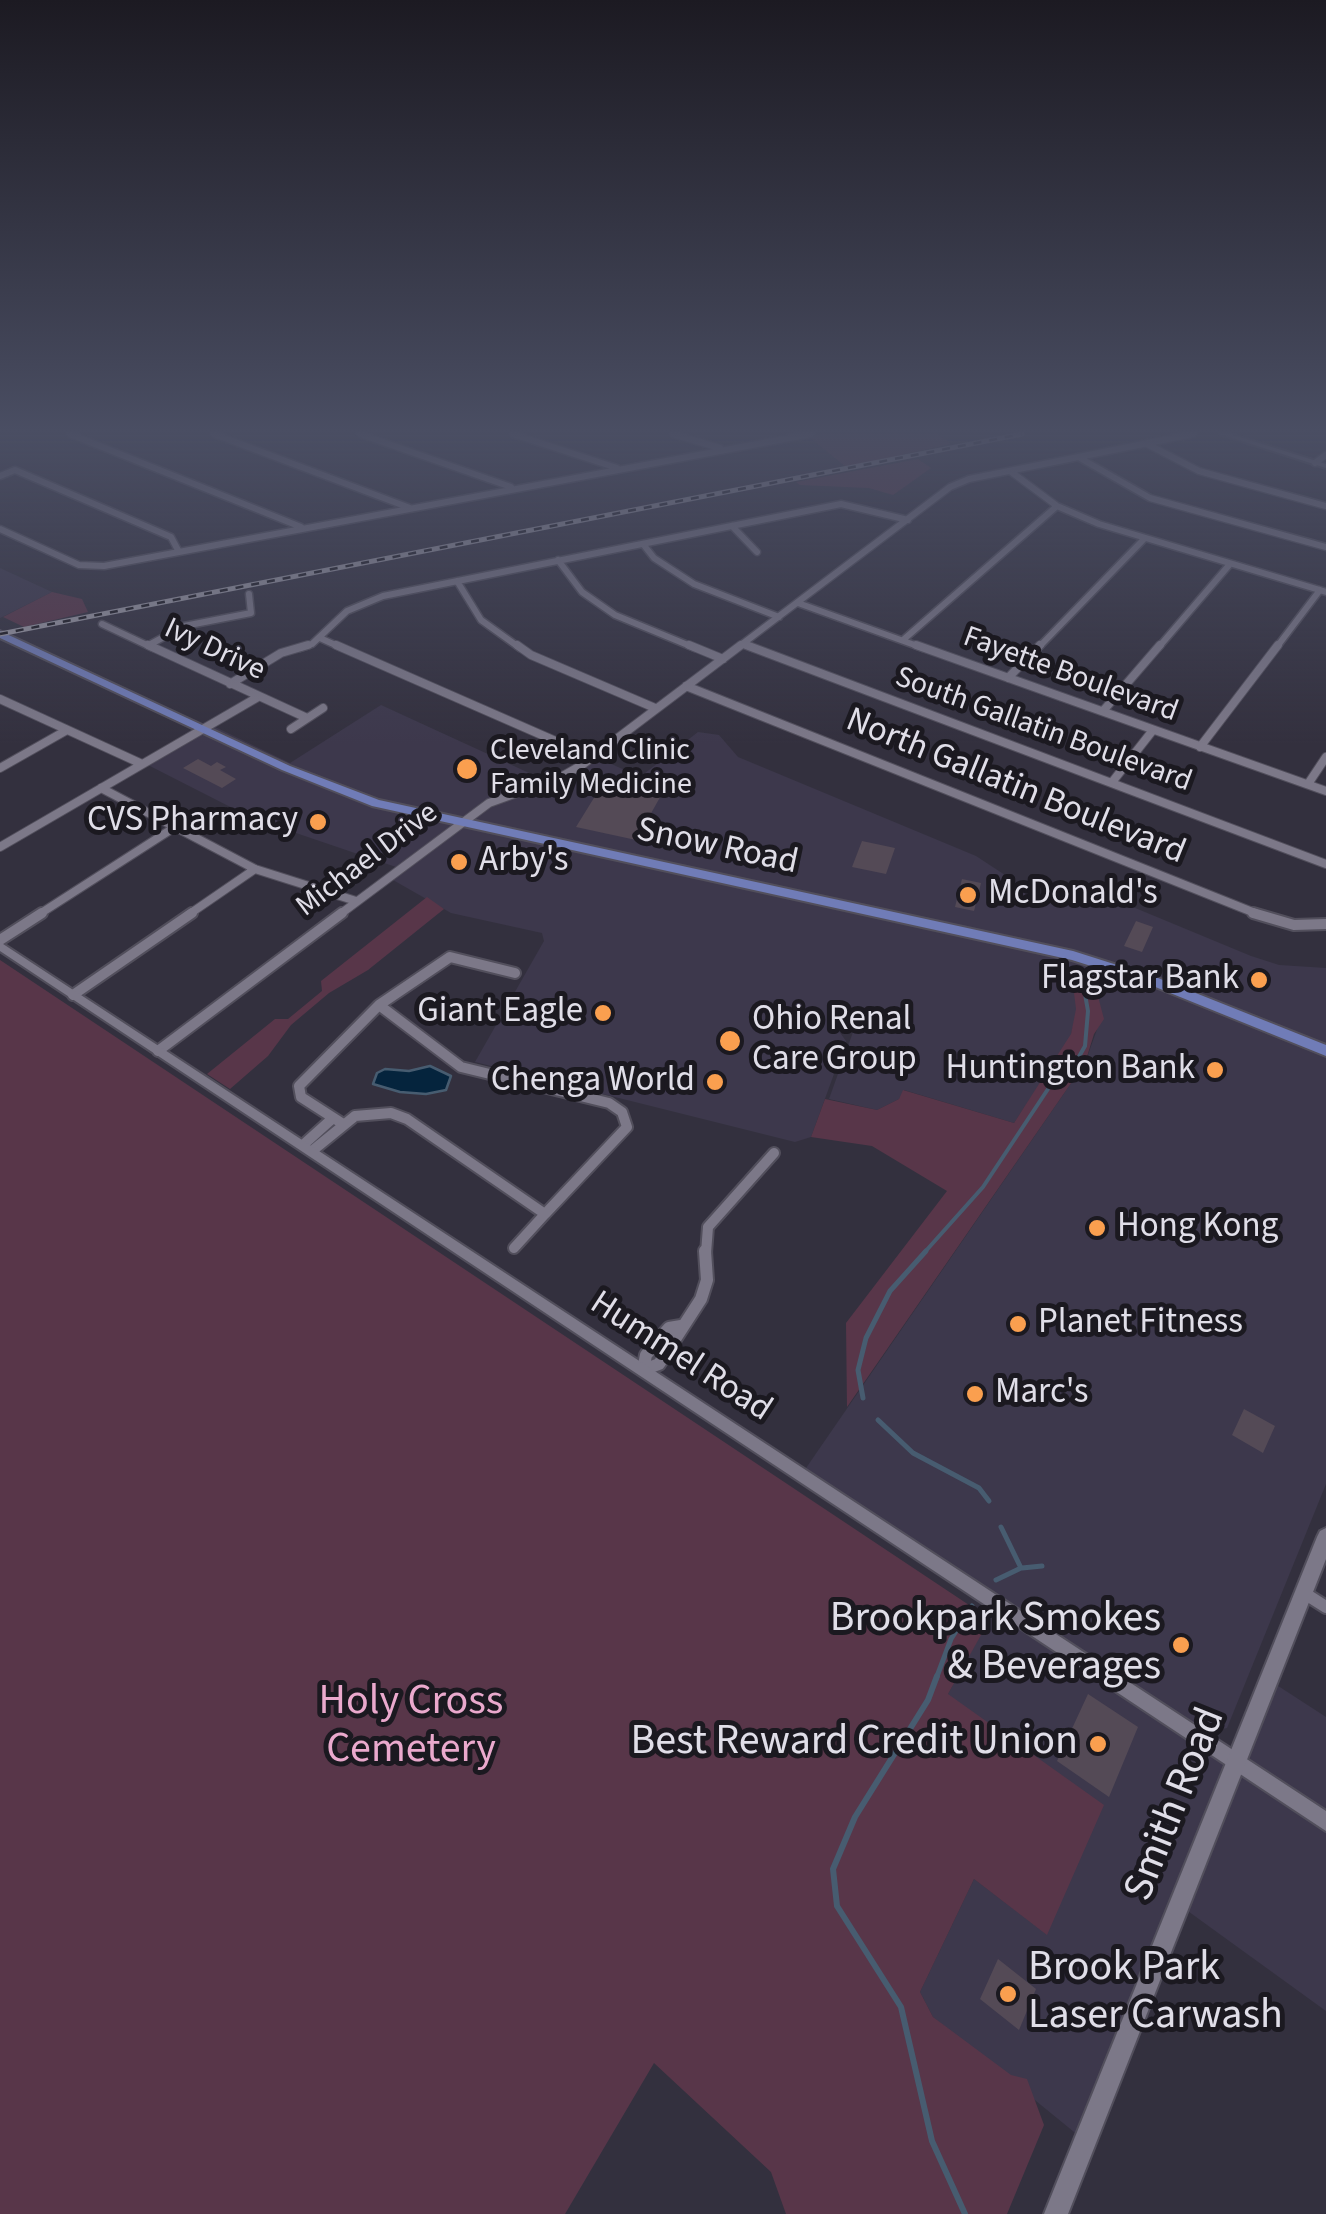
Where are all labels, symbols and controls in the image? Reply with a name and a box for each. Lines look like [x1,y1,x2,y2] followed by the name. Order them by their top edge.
[158,612,270,690] street label: Ivy Drive
[958,620,1182,732] street label: Fayette Boulevard
[890,661,1196,801] street label: South Gallatin Boulevard
[839,701,1191,875] street label: North Gallatin Boulevard
[490,734,692,804] place label: Cleveland Clinic Family Medicine
[454,756,480,782] marker: Cleveland Clinic Family Medicine
[290,796,446,926] street label: Michael Drive
[87,801,298,843] place label: CVS Pharmacy
[632,810,802,886] street label: Snow Road
[307,811,329,833] marker: CVS Pharmacy
[479,841,568,883] place label: Arby's
[448,851,470,873] marker: Arby's
[988,874,1158,916] place label: McDonald's
[957,884,979,906] marker: McDonald's
[1041,959,1239,1001] place label: Flagstar Bank
[1248,969,1270,991] marker: Flagstar Bank
[417,992,583,1034] place label: Giant Eagle
[752,1000,917,1082] place label: Ohio Renal Care Group
[592,1002,614,1024] marker: Giant Eagle
[717,1028,743,1054] marker: Ohio Renal Care Group
[946,1049,1195,1091] place label: Huntington Bank
[1204,1059,1226,1081] marker: Huntington Bank
[491,1061,695,1103] place label: Chenga World
[704,1071,726,1093] marker: Chenga World
[1117,1207,1278,1249] place label: Hong Kong
[1086,1217,1108,1239] marker: Hong Kong
[581,1284,779,1432] street label: Hummel Road
[1038,1303,1243,1345] place label: Planet Fitness
[1007,1313,1029,1335] marker: Planet Fitness
[995,1373,1089,1415] place label: Marc's
[964,1383,986,1405] marker: Marc's
[830,1596,1161,1694] place label: Brookpark Smokes & Beverages
[1170,1634,1192,1656] marker: Brookpark Smokes & Beverages
[319,1679,503,1778] park label: Holy Cross Cemetery
[1116,1701,1238,1909] street label: Smith Road
[630,1719,1078,1769] place label: Best Reward Credit Union
[1087,1733,1109,1755] marker: Best Reward Credit Union
[1028,1945,1283,2044] place label: Brook Park Laser Carwash
[997,1983,1019,2005] marker: Brook Park Laser Carwash

